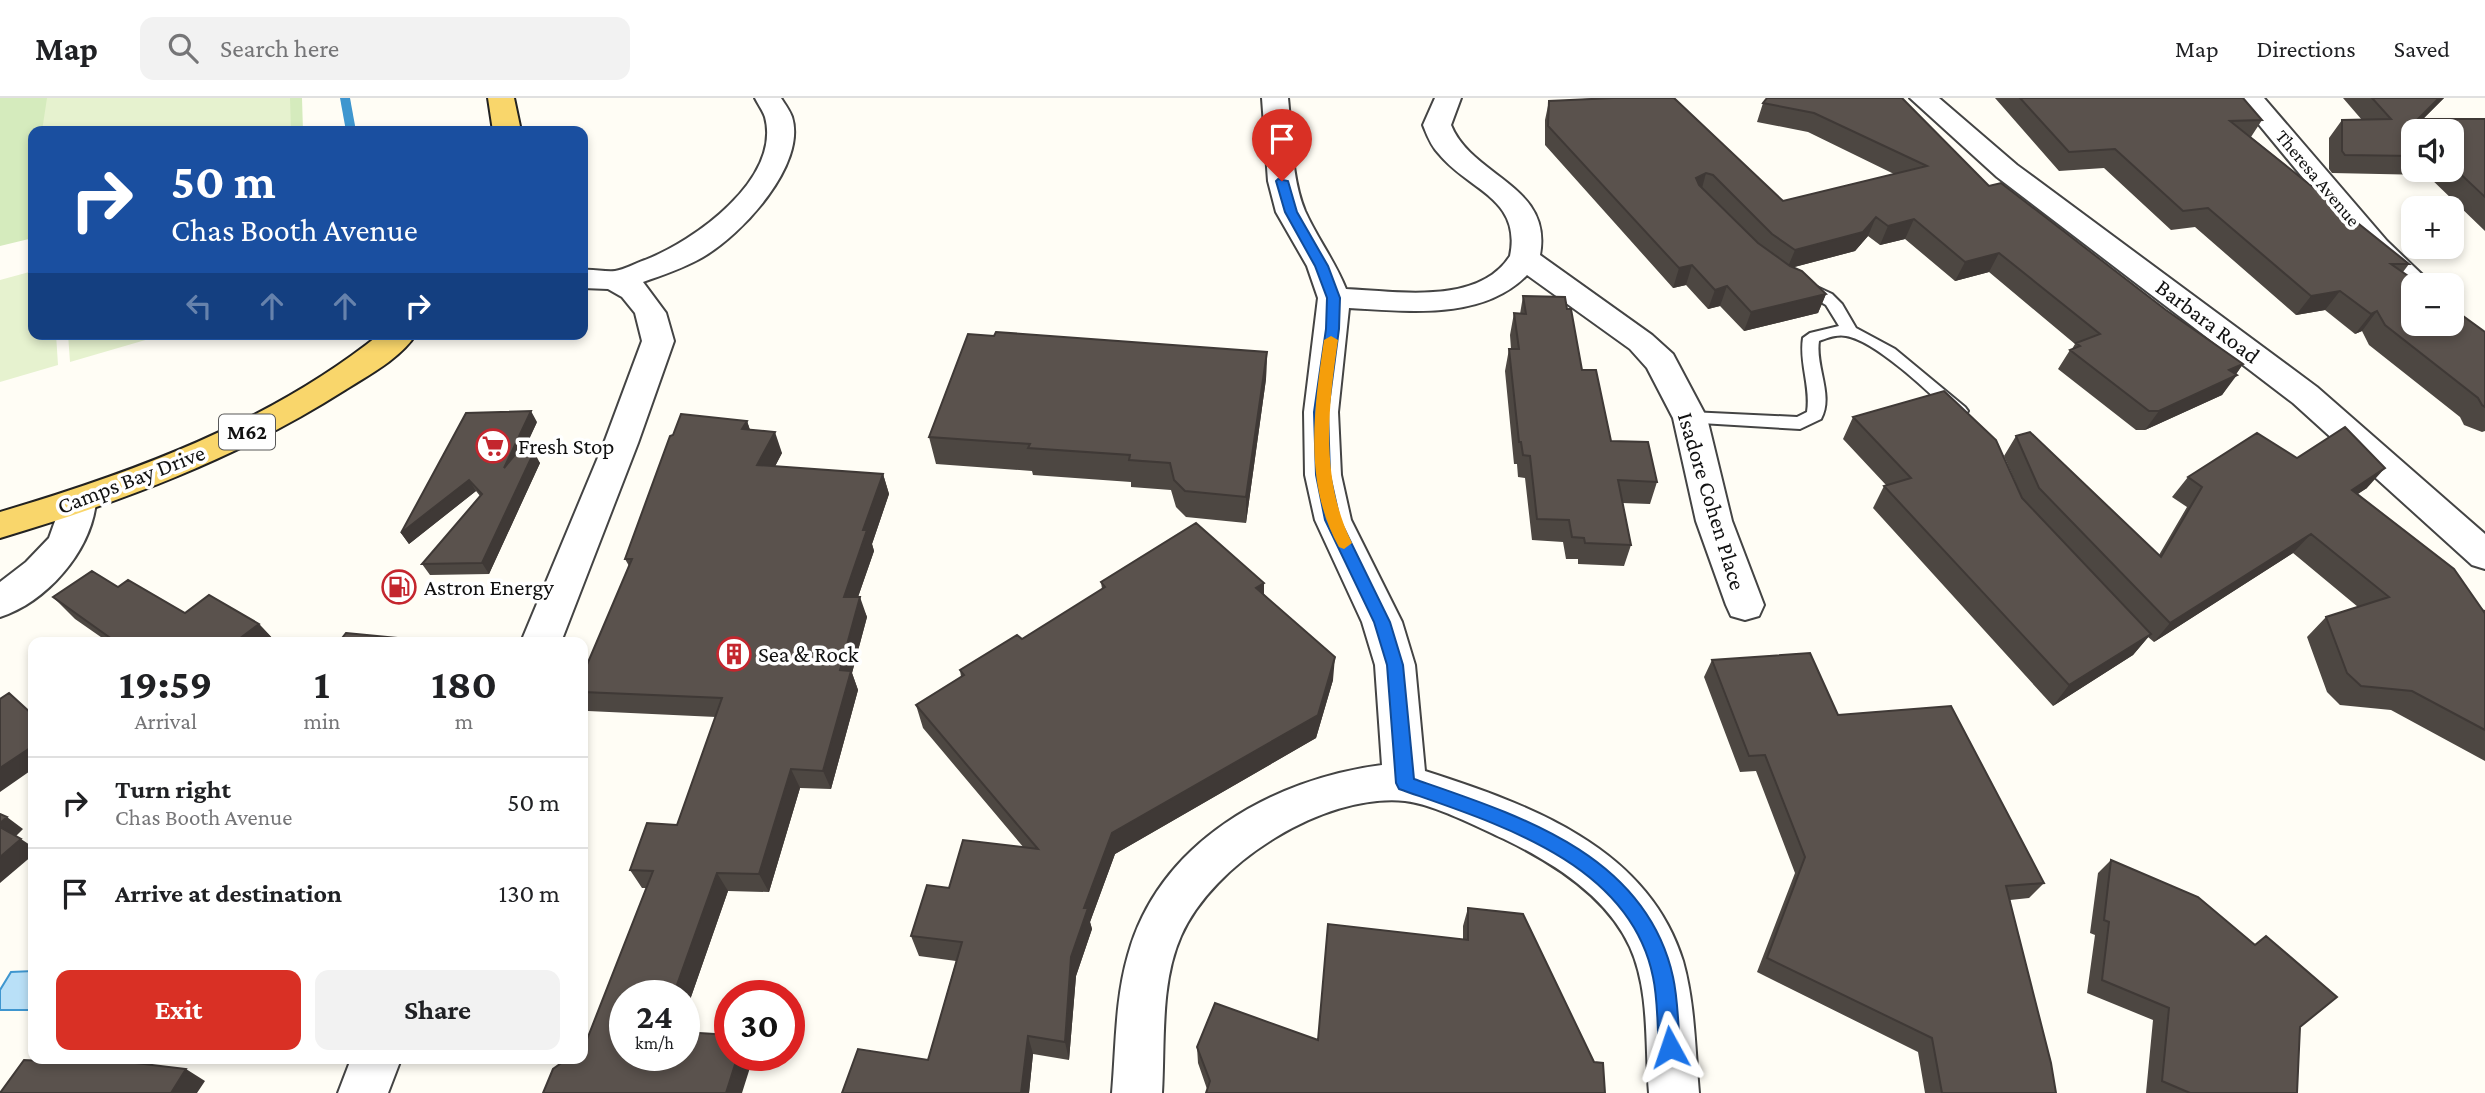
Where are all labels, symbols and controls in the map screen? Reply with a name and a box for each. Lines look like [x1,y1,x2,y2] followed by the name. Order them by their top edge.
[140,17,630,80] search box
[164,29,202,67] icon: search
[35,30,98,67] text: Map
[220,34,339,63] text: Search here
[2175,35,2219,62] text: Map
[2257,35,2356,62] text: Directions
[2394,35,2450,62] text: Saved
[1252,109,1312,181] pin
[2401,119,2464,336] map controls
[2401,119,2464,182] button: sound
[1263,120,1301,158] icon: arrive
[2272,126,2364,230] street label: Theresa Avenue
[56,154,147,245] icon: right
[171,154,276,209] text: 50 m
[2401,196,2464,259] button: +
[171,212,418,248] text: Chas Booth Avenue
[2401,273,2464,336] button: −
[2151,274,2265,368] street label: Barbara Road
[180,287,218,325] icon: left
[253,287,291,325] icon: ahead
[326,287,364,325] icon: ahead
[399,287,437,325] icon: right
[1673,409,1751,593] street label: Isadore Cohen Place
[219,414,275,450] road number: M62
[474,427,512,465] supermarket icon: Fresh Stop
[518,433,614,459] place label: Fresh Stop
[54,439,208,519] street label: Camps Bay Drive
[380,568,418,606] fuel station icon: Astron Energy
[424,574,554,600] place label: Astron Energy
[715,635,753,673] building icon: Sea & Rock
[758,641,858,667] place label: Sea & Rock
[119,660,212,707] text: 19:59
[314,660,330,707] text: 1
[431,660,497,707] text: 180
[134,708,197,734] text: Arrival
[303,708,340,734] text: min
[455,708,473,734] text: m
[115,775,231,804] text: Turn right
[56,784,94,822] icon: right
[507,788,560,817] text: 50 m
[115,804,292,830] text: Chas Booth Avenue
[56,875,94,913] icon: arrive
[115,879,342,908] text: Arrive at destination
[499,879,560,908] text: 130 m
[56,970,301,1050] button: Exit
[315,970,560,1050] button: Share
[714,980,805,1071] speed limit sign: 30
[636,997,673,1036] text: 24
[1633,1010,1707,1084] position arrow
[635,1033,674,1053] text: km/h

